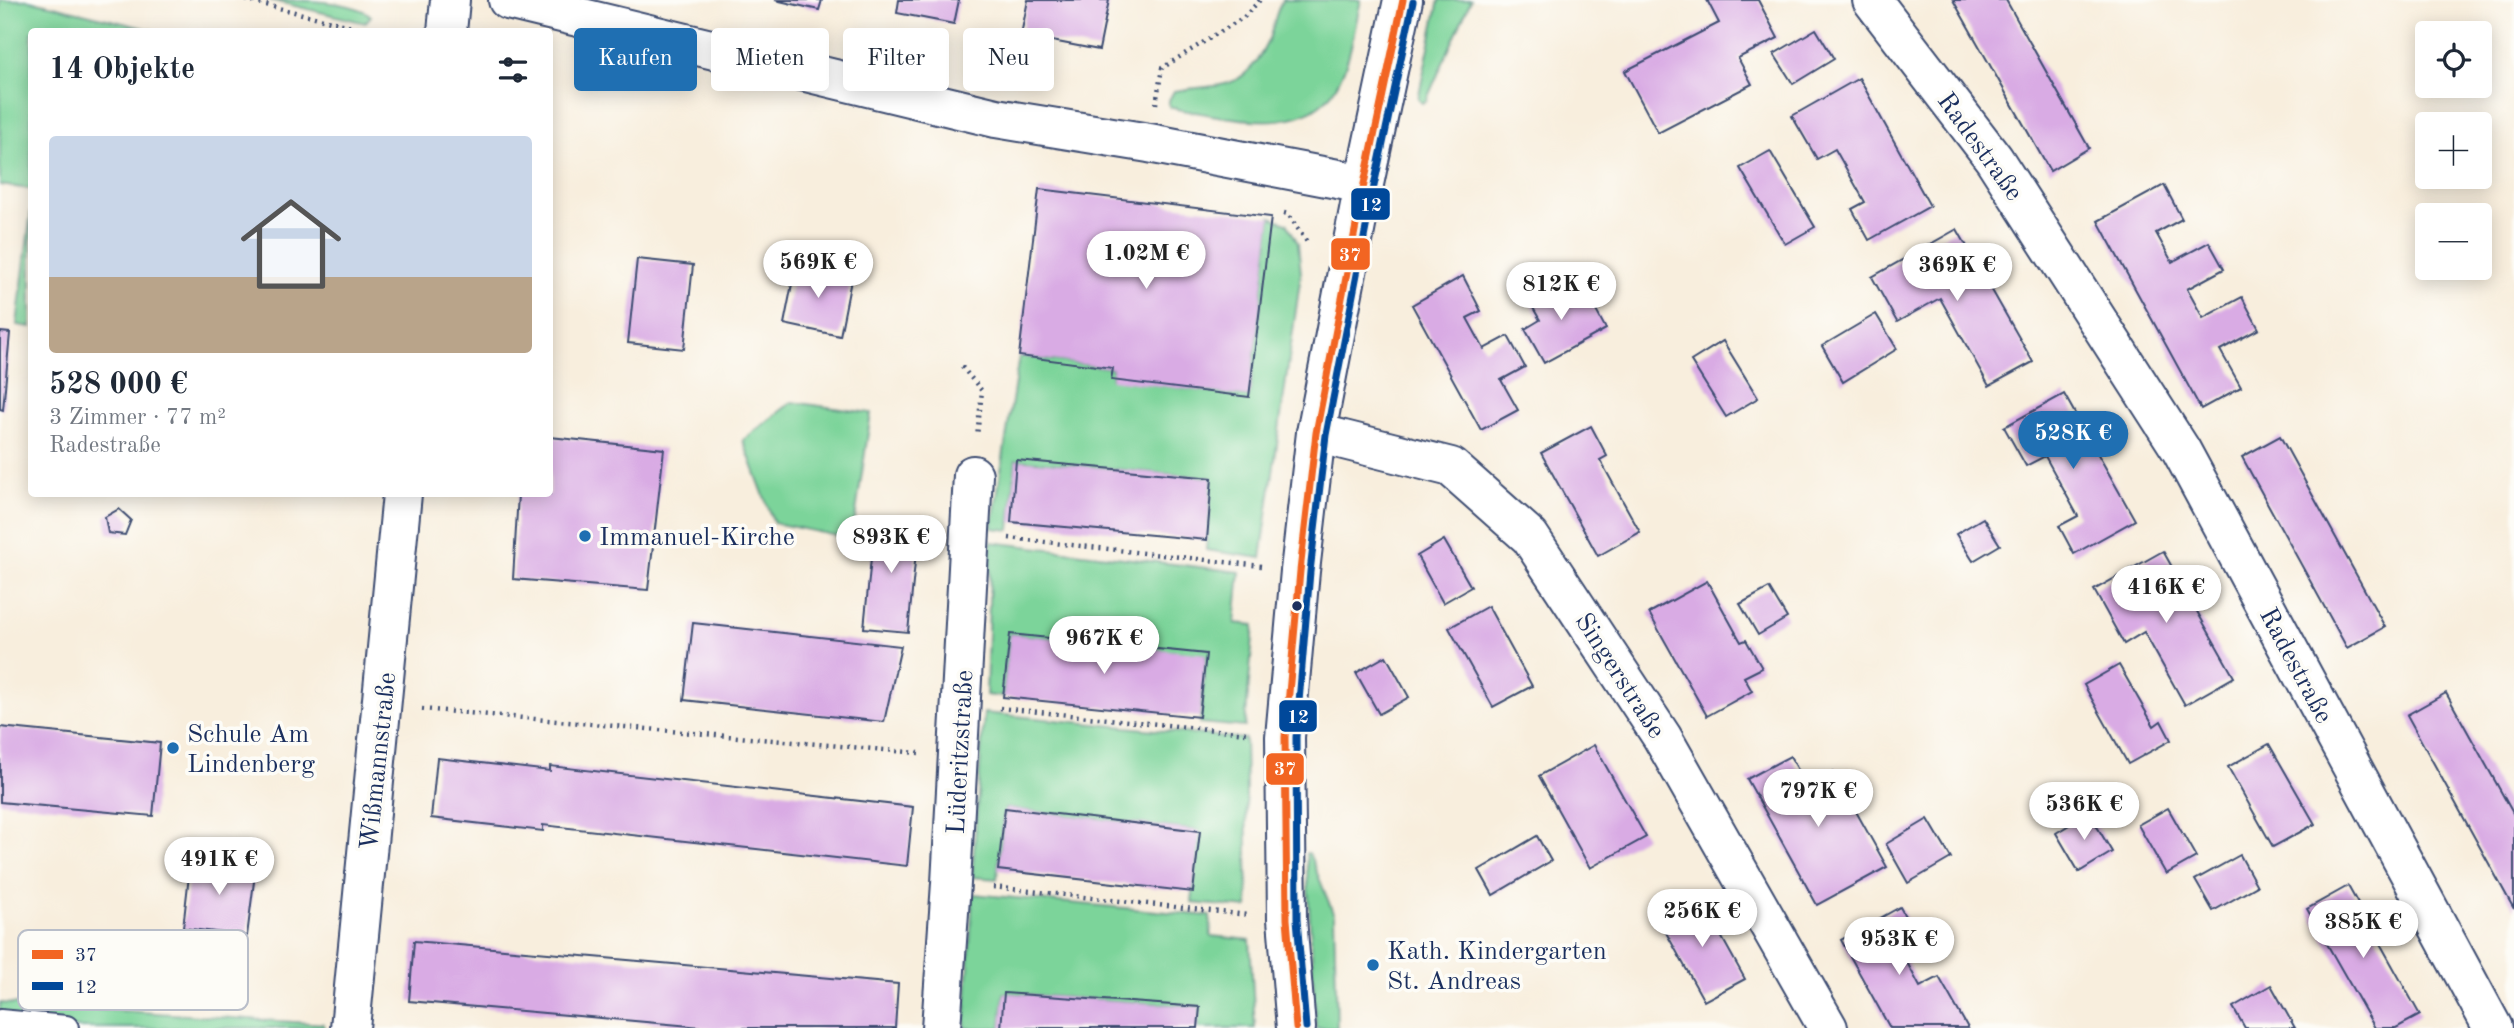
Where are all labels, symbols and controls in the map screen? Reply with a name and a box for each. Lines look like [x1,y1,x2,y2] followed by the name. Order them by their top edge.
[2415,21,2492,280] map controls
[2415,21,2492,98] button: locate
[574,28,697,91] chip: Kaufen
[711,28,829,91] chip: Mieten
[843,28,949,91] chip: Filter
[963,28,1054,91] chip: Neu
[494,51,532,89] icon: filters
[49,55,195,85] text: 14 Objekte
[1932,88,2027,206] street label: Radestraße
[2415,112,2492,189] button: +
[228,181,354,307] icon: home
[1350,187,1391,221] line badge: 12
[1360,197,1382,216] text: 12
[2415,203,2492,280] button: −
[1081,232,1211,291] pin: 1.02M €
[1330,237,1371,271] line badge: 37
[761,240,875,300] pin: 569K €
[1103,242,1189,265] text: 1.02M €
[1900,244,2014,303] pin: 369K €
[1339,247,1361,266] text: 37
[779,251,857,274] text: 569K €
[1918,254,1996,277] text: 369K €
[1504,262,1618,322] pin: 812K €
[1522,273,1600,296] text: 812K €
[49,370,188,400] text: 528 000 €
[49,406,226,429] text: 3 Zimmer · 77 m²
[2016,412,2130,471] pin: 528K €
[2034,422,2112,445] text: 528K €
[49,434,161,457] text: Radestraße
[834,516,948,575] pin: 893K €
[599,525,795,551] place label: Immanuel-Kirche
[852,526,930,549] text: 893K €
[577,528,593,544] marker: Immanuel-Kirche
[2109,566,2223,625] pin: 416K €
[2127,576,2205,599] text: 416K €
[1290,599,1304,613] unlabelled marker
[2254,604,2336,728] street label: Radestraße
[1569,609,1669,743] street label: Singerstraße
[1047,616,1161,676] pin: 967K €
[1065,627,1143,650] text: 967K €
[944,669,978,835] street label: Lüderitzstraße
[357,671,401,851] street label: Wißmannstraße
[1278,699,1318,733] line badge: 12
[1287,709,1309,728] text: 12
[187,722,315,778] place label: Schule Am Lindenberg
[165,740,181,756] marker: Schule Am Lindenberg
[1265,752,1305,786] line badge: 37
[1274,761,1296,780] text: 37
[1761,770,1875,829] pin: 797K €
[1779,780,1857,803] text: 797K €
[2027,782,2141,842] pin: 536K €
[2045,793,2123,816] text: 536K €
[162,838,276,897] pin: 491K €
[180,848,258,871] text: 491K €
[1645,890,1759,949] pin: 256K €
[1663,900,1741,923] text: 256K €
[2306,900,2420,960] pin: 385K €
[2324,911,2402,934] text: 385K €
[1842,918,1956,977] pin: 953K €
[1860,928,1938,951] text: 953K €
[18,930,248,1010] legend
[1387,939,1607,995] place label: Kath. Kindergarten St. Andreas
[75,947,97,966] text: 37
[1365,957,1381,973] marker: Kath. Kindergarten St. Andreas
[75,979,97,998] text: 12

